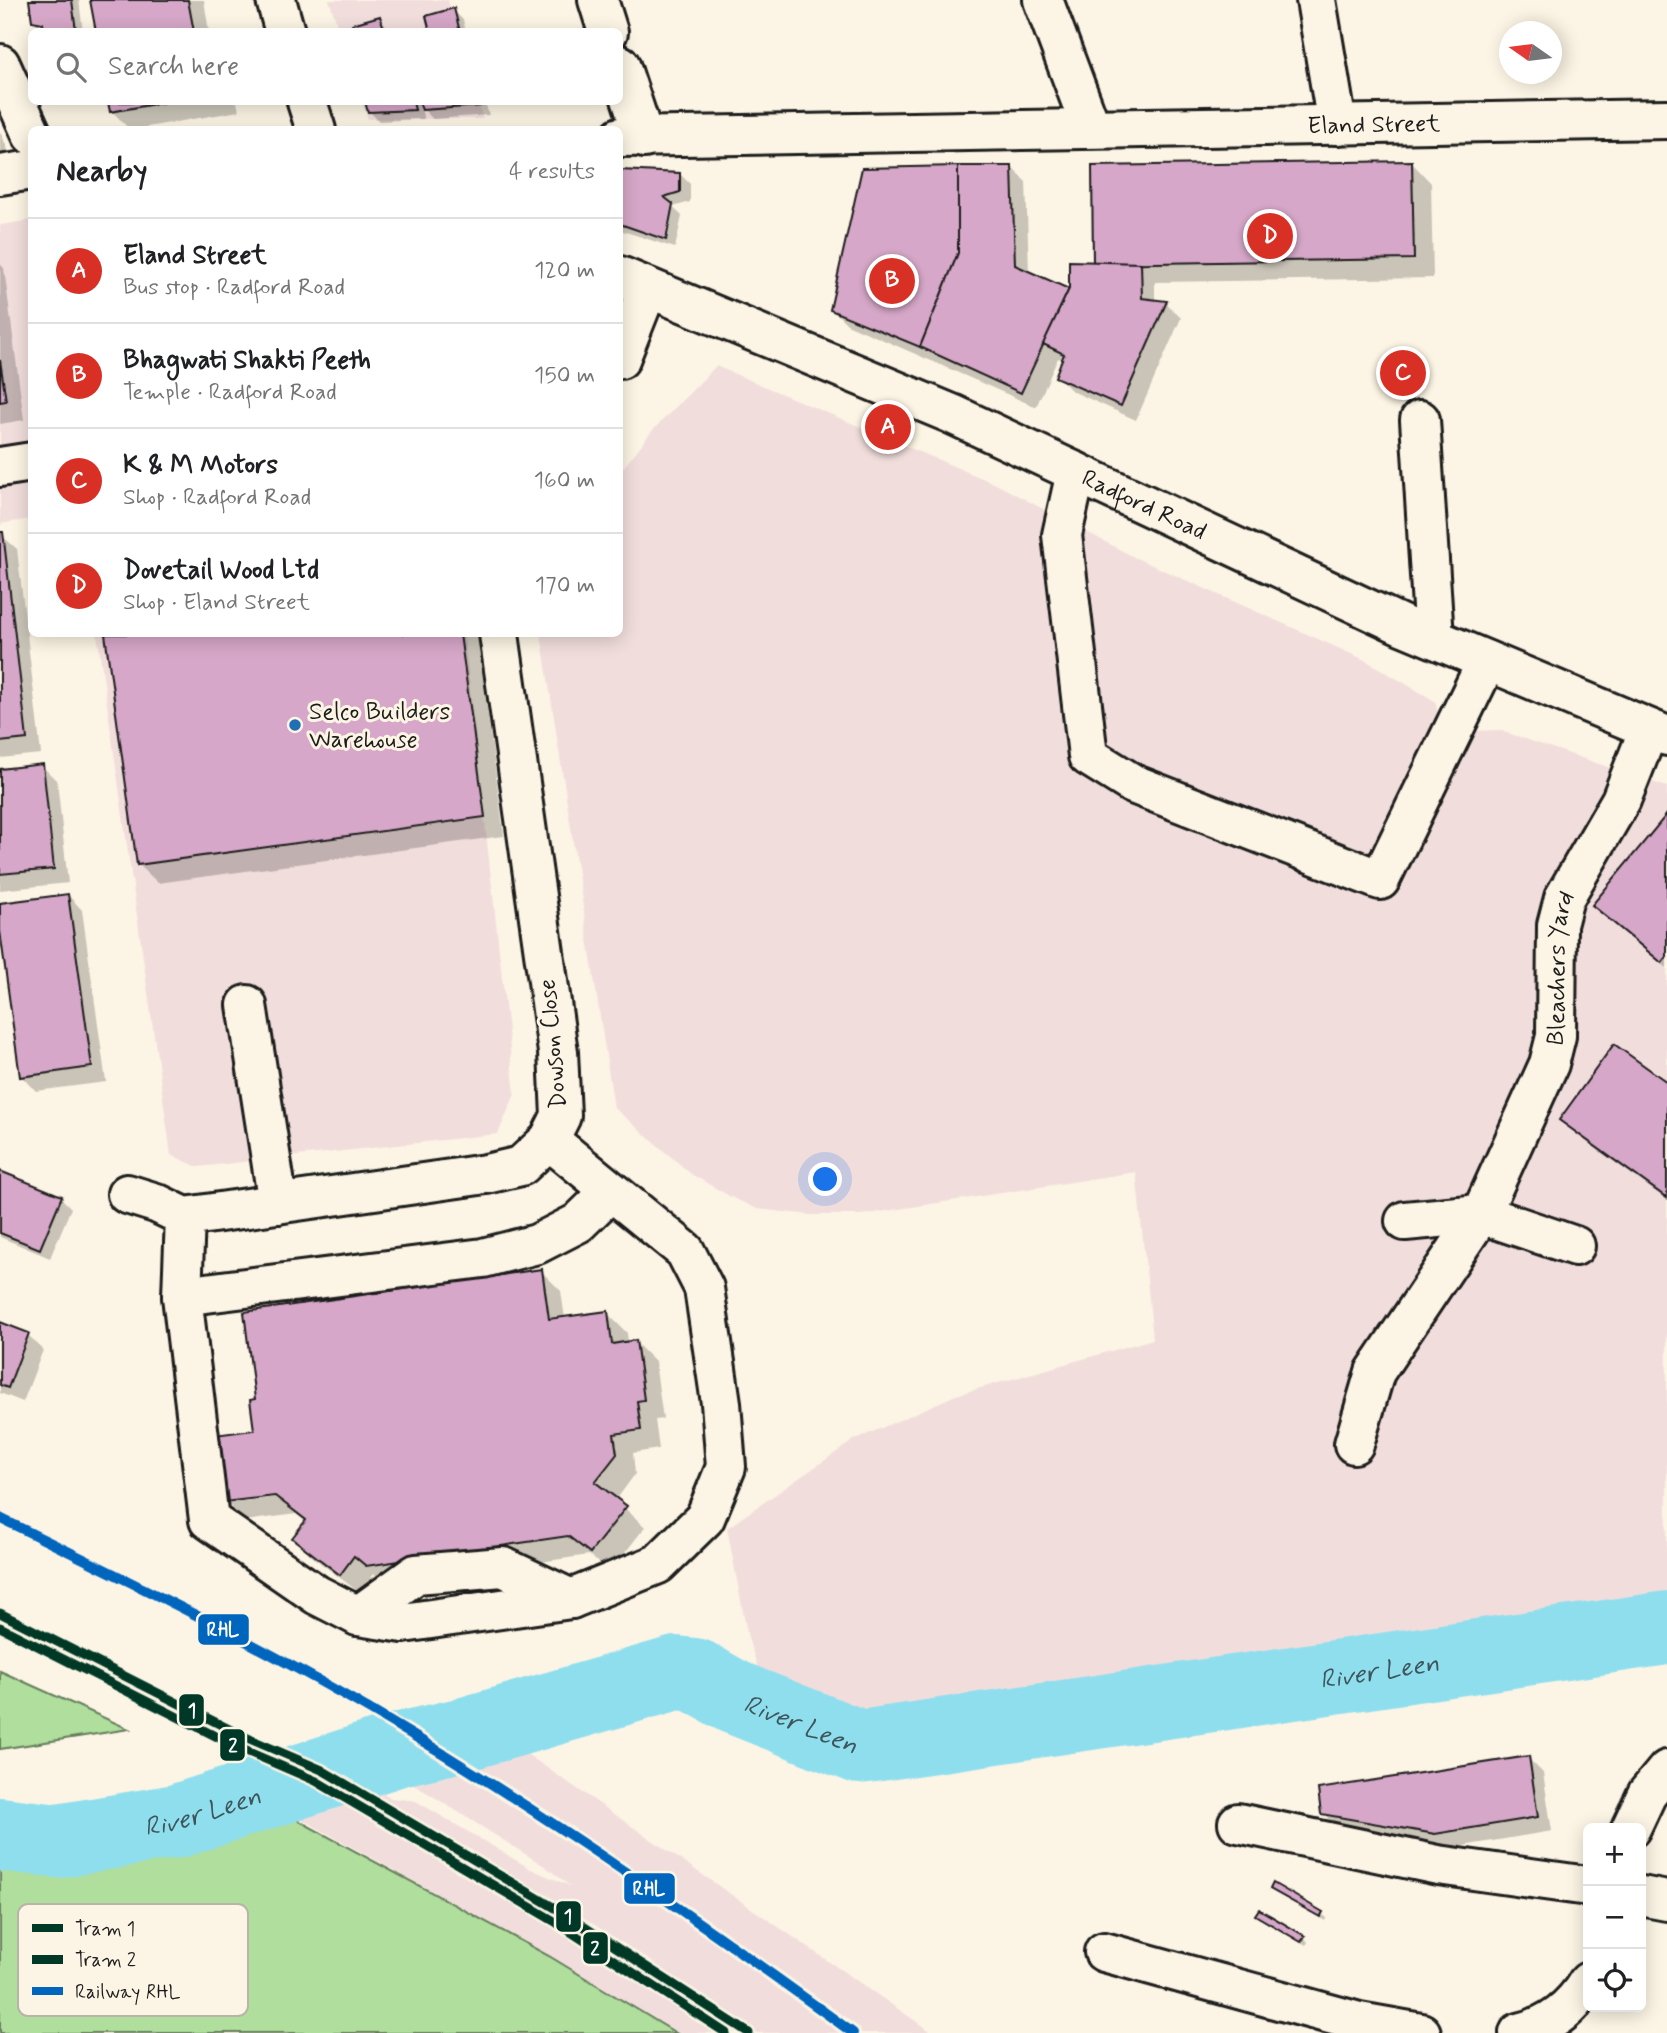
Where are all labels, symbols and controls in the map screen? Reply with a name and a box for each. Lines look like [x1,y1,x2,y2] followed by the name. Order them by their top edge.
[1499,21,1562,84] north arrow
[28,28,623,105] search box
[52,48,90,86] icon: search
[108,50,239,84] text: Search here
[1307,109,1441,142] street label: Eland Street
[56,152,147,191] text: Nearby
[509,157,595,187] text: 4 results
[1247,210,1293,262] pin: D
[123,239,267,273] text: Eland Street
[869,255,915,307] pin: B
[71,256,87,286] text: A
[534,256,595,286] text: 120 m
[123,273,345,303] text: Bus stop · Radford Road
[123,344,371,378] text: Bhagwati Shakti Peeth
[1380,347,1426,399] pin: C
[72,361,86,391] text: B
[534,361,595,391] text: 150 m
[123,378,337,408] text: Temple · Radford Road
[865,401,911,453] pin: A
[123,449,278,483] text: K & M Motors
[1076,463,1211,548] street label: Radford Road
[71,466,87,496] text: C
[534,466,595,496] text: 160 m
[123,483,311,513] text: Shop · Radford Road
[123,554,319,588] text: Dovetail Wood Ltd
[71,571,87,601] text: D
[535,571,595,601] text: 170 m
[123,588,310,618] text: Shop · Eland Street
[309,697,451,756] place label: Selco Builders Warehouse
[287,717,303,733] marker: Selco Builders Warehouse
[1540,885,1582,1049] street label: Bleachers Yard
[532,978,575,1110] street label: Dowson Close
[808,1162,842,1196] your location
[197,1613,250,1646] line badge: RHL
[207,1618,240,1643] text: RHL
[1318,1647,1441,1698] water label: River Leen
[738,1688,863,1763] water label: River Leen
[178,1693,205,1727] line badge: 1
[188,1699,196,1724] text: 1
[219,1728,246,1762] line badge: 2
[228,1734,238,1759] text: 2
[142,1780,266,1845] water label: River Leen
[1583,1823,1646,2012] map controls
[1583,1823,1646,1886] button: +
[623,1872,676,1905] line badge: RHL
[633,1877,666,1902] text: RHL
[1583,1886,1646,1949] button: −
[555,1900,582,1933] line badge: 1
[18,1904,248,2016] legend
[564,1905,572,1930] text: 1
[75,1917,135,1942] text: Tram 1
[582,1931,609,1965] line badge: 2
[590,1937,600,1962] text: 2
[75,1948,136,1973] text: Tram 2
[1583,1949,1646,2012] button: locate
[75,1980,180,2006] text: Railway RHL

